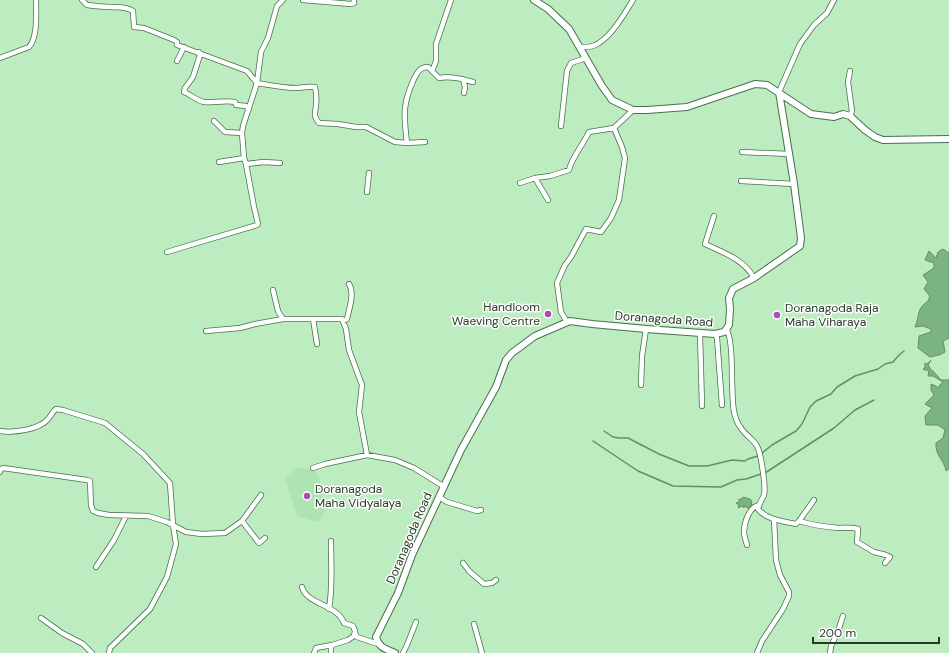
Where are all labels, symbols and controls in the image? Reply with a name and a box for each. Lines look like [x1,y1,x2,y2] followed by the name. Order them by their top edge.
[452,299,540,329] place label: Handloom Waeving Centre
[785,300,879,330] place label: Doranagoda Raja Maha Viharaya
[614,308,714,330] street label: Doranagoda Road
[543,309,553,319] marker: Handloom Waeving Centre
[772,310,782,320] marker: Doranagoda Raja Maha Viharaya
[315,481,401,511] place label: Doranagoda Maha Vidyalaya
[382,490,436,586] street label: Doranagoda Road
[302,491,312,501] marker: Doranagoda Maha Vidyalaya
[813,619,939,645] scale bar
[819,625,856,641] text: 200 m

